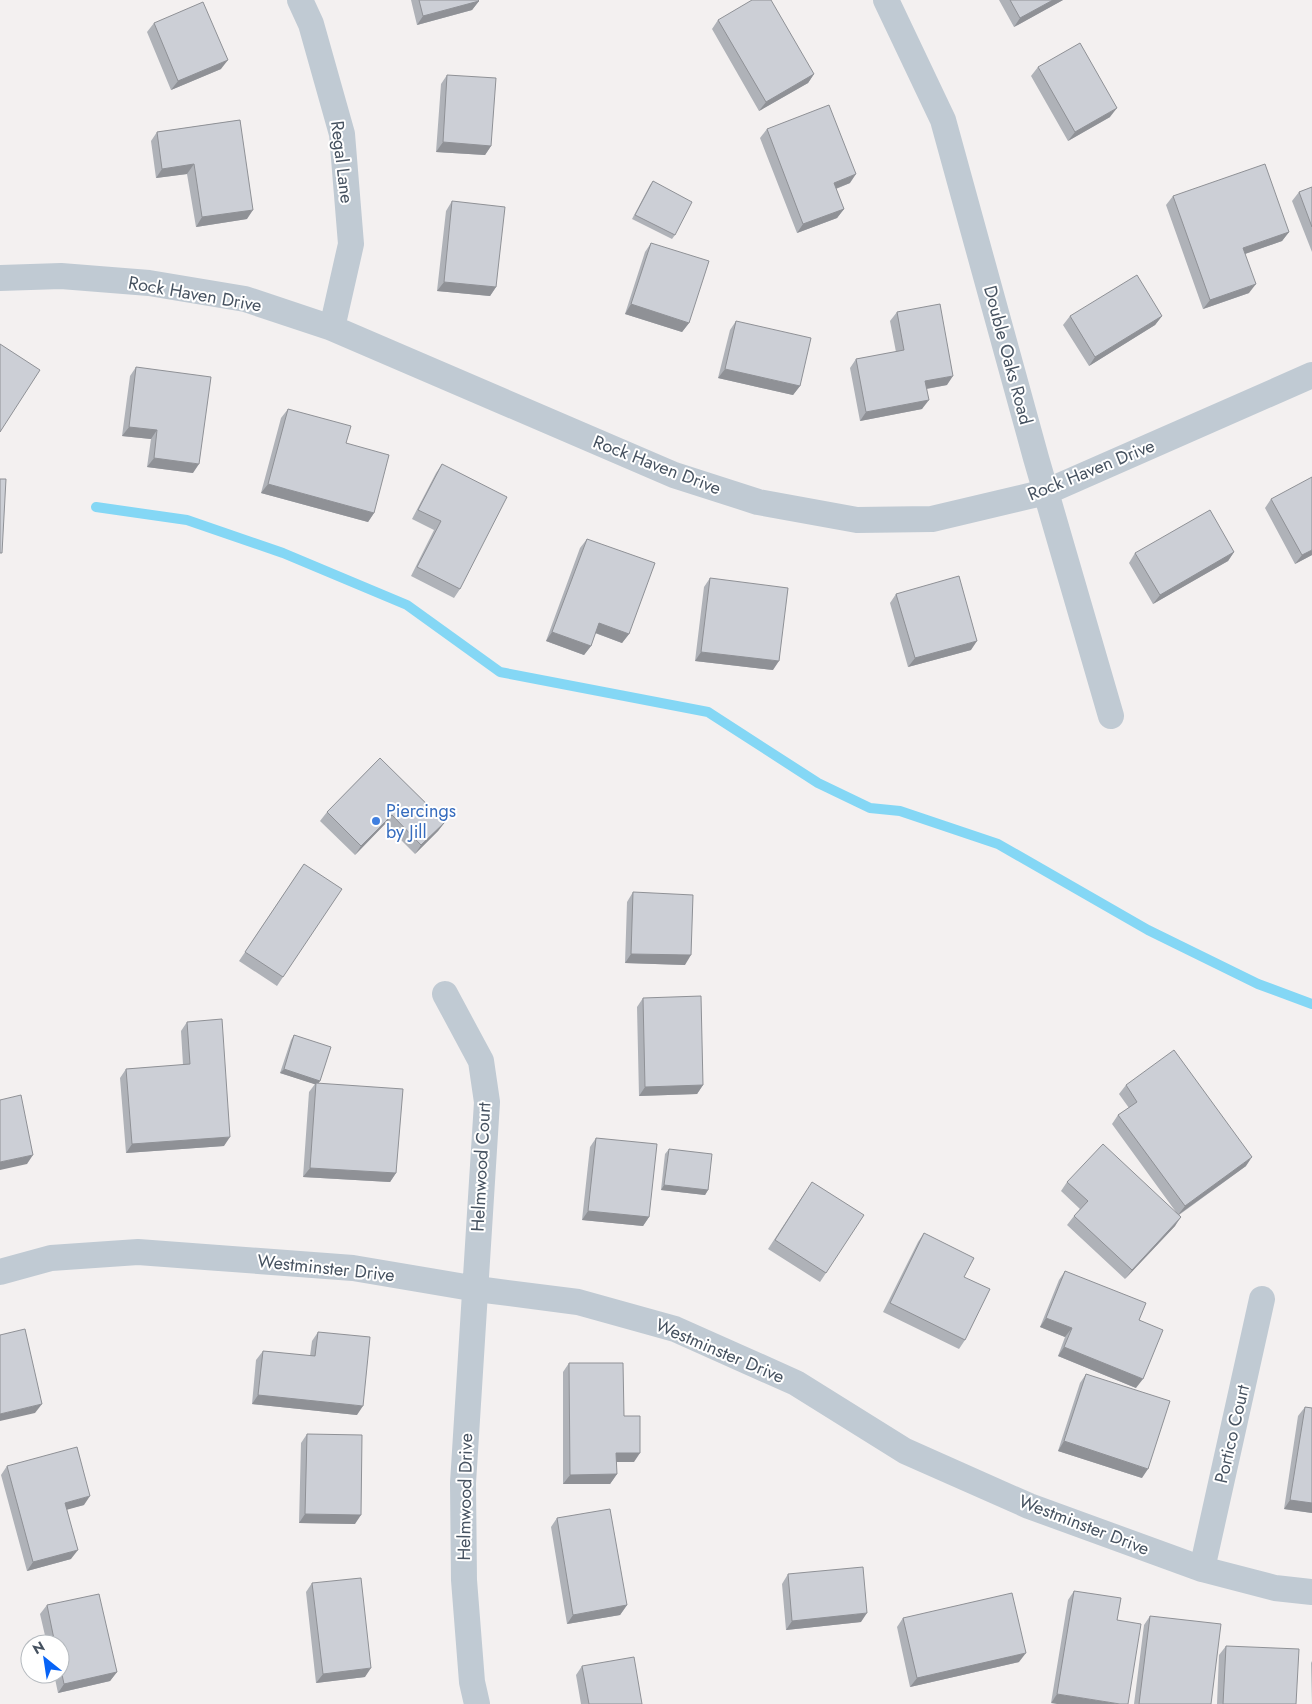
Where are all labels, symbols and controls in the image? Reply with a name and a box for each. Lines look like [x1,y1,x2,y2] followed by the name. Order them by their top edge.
[324,119,360,205] street label: Regal Lane
[126,269,264,319] street label: Rock Haven Drive
[977,283,1039,427] street label: Double Oaks Road
[589,429,725,501] street label: Rock Haven Drive
[1024,433,1158,507] street label: Rock Haven Drive
[386,798,456,845] place label: Piercings by Jill
[370,815,382,827] marker: Piercings by Jill
[465,1101,497,1232] street label: Helmwood Court
[256,1248,396,1288] street label: Westminster Drive
[651,1312,789,1390] street label: Westminster Drive
[1208,1382,1256,1486] street label: Portico Court
[451,1433,479,1561] street label: Helmwood Drive
[1015,1488,1153,1562] street label: Westminster Drive
[20,1634,70,1684] north arrow
[29,1636,48,1659] text: N

